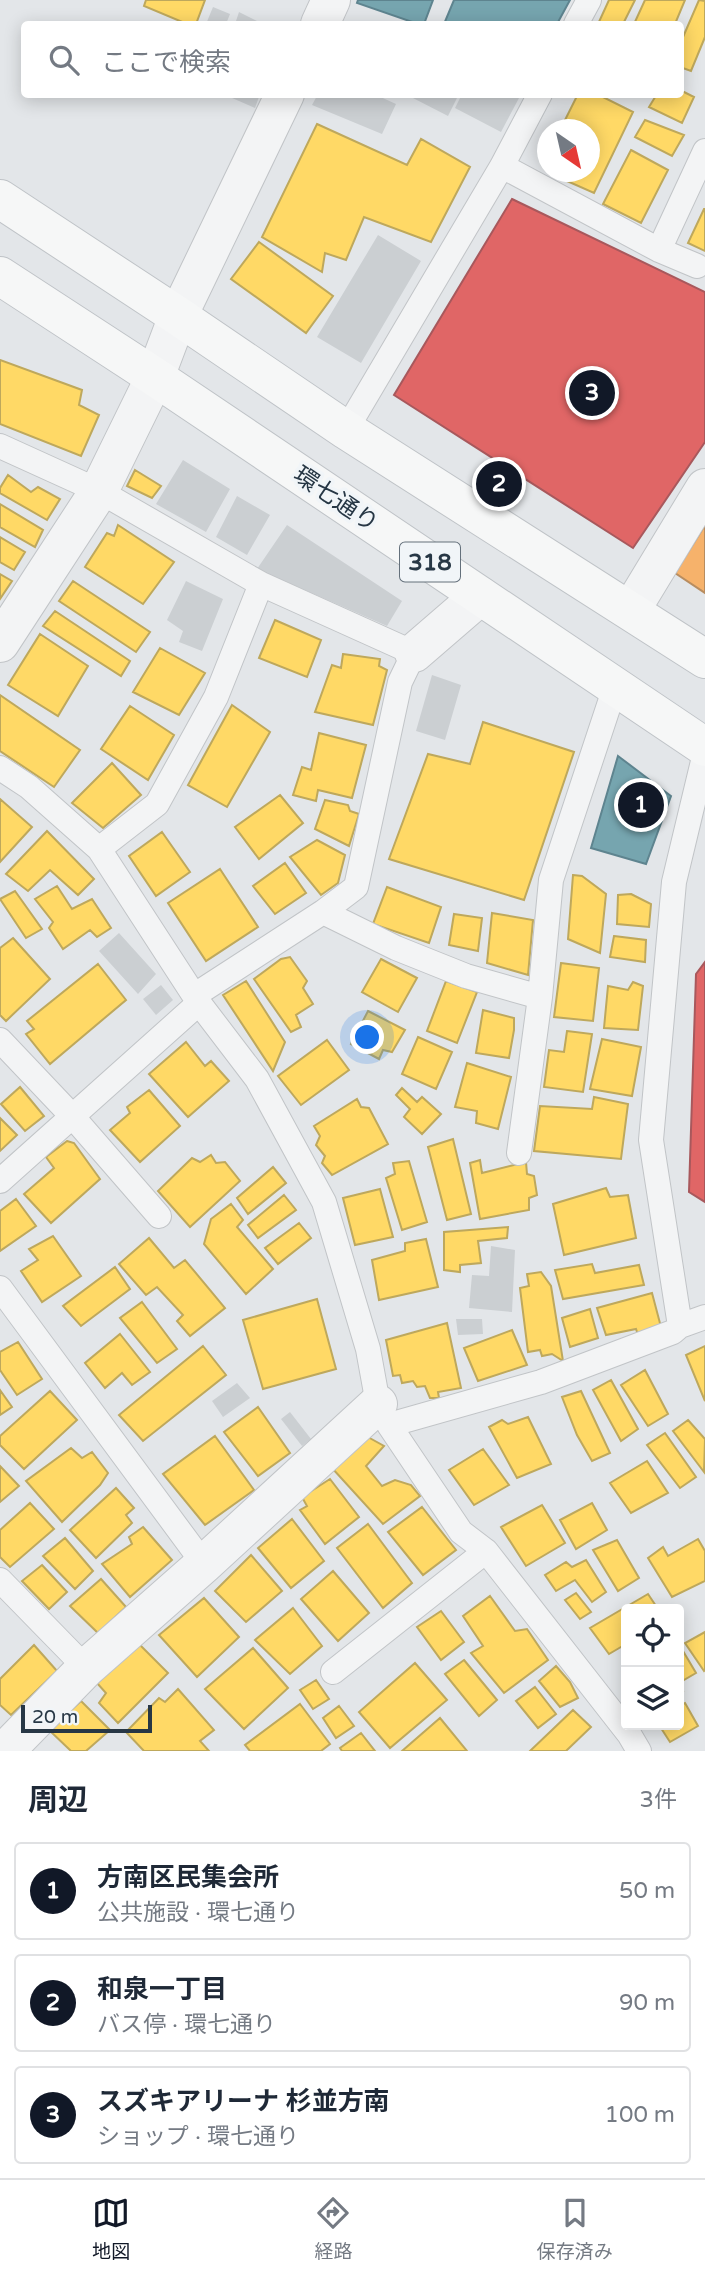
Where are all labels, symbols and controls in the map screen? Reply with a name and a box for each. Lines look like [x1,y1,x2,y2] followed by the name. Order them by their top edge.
[21,21,684,98] search box
[45,41,83,79] icon: search
[101,47,231,78] text: ここで検索
[537,119,600,182] north arrow
[569,367,615,419] pin: 3
[476,458,522,510] pin: 2
[288,461,384,538] street label: 環七通り
[400,542,460,582] road number: 318
[618,779,664,831] pin: 1
[350,1020,384,1054] your location
[621,1604,684,1730] map controls
[621,1604,684,1667] button: locate
[621,1667,684,1730] button: layers
[21,1702,152,1734] scale bar
[32,1706,78,1728] text: 20 m
[28,1782,88,1819] text: 周辺
[640,1786,677,1814] text: 3件
[97,1862,279,1893] text: 方南区民集会所
[46,1877,60,1905] text: 1
[619,1877,675,1905] text: 50 m
[97,1899,299,1927] text: 公共施設 · 環七通り
[97,1974,227,2005] text: 和泉一丁目
[46,1989,60,2017] text: 2
[619,1989,675,2017] text: 90 m
[97,2011,276,2039] text: バス停 · 環七通り
[97,2086,390,2117] text: スズキアリーナ 杉並方南
[46,2101,60,2129] text: 3
[605,2101,675,2129] text: 100 m
[97,2123,299,2151] text: ショップ · 環七通り
[92,2194,130,2263] tab: 地図
[314,2194,353,2263] tab: 経路
[537,2194,613,2263] tab: 保存済み

